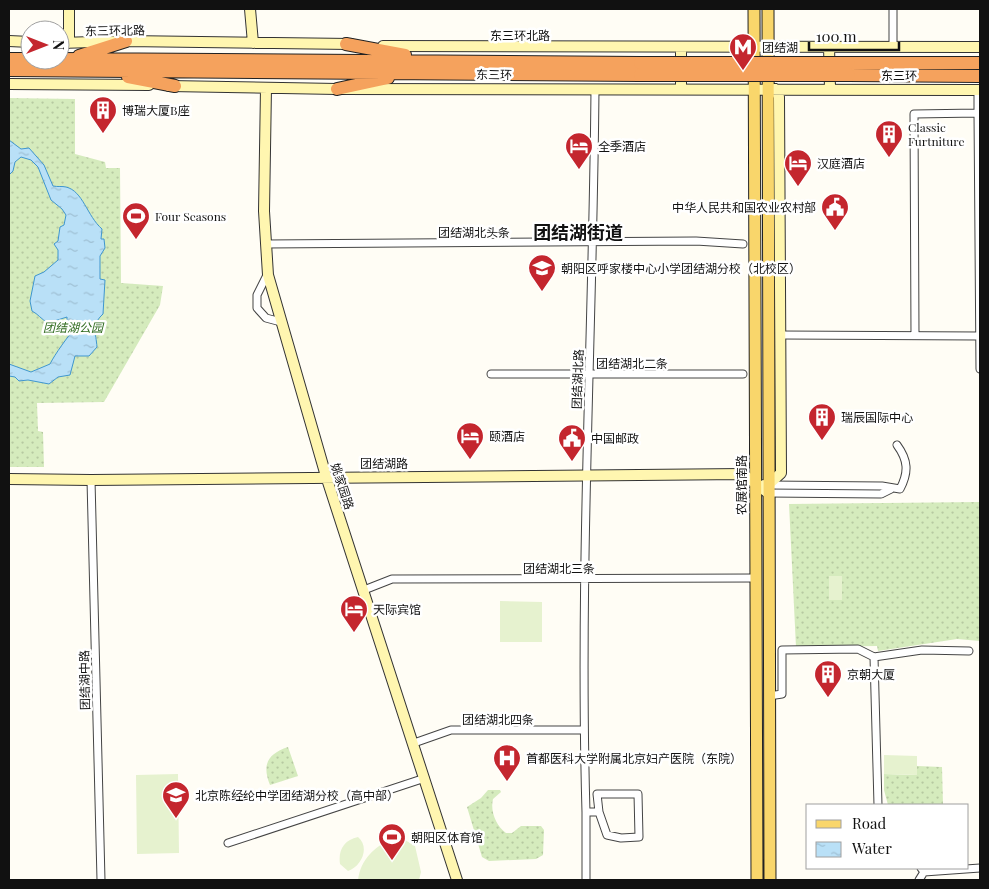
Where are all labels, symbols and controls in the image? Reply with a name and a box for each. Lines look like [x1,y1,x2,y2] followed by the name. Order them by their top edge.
[20,20,70,70] north arrow
[809,20,899,52] scale bar
[85,21,145,39] street label: 东三环北路
[816,26,857,46] text: 100 m
[490,27,550,43] street label: 东三环北路
[728,32,758,71] metro station icon: 团结湖
[762,39,798,55] place label: 团结湖
[49,40,68,50] text: N
[476,66,512,82] street label: 东三环
[881,67,917,83] street label: 东三环
[88,95,118,134] building icon: 博瑞大厦B座
[122,102,189,118] place label: 博瑞大厦B座
[874,119,904,158] building icon: Classic Furtniture
[908,119,964,149] place label: Classic Furtniture
[564,131,594,170] hotel icon: 全季酒店
[598,138,646,154] place label: 全季酒店
[783,148,813,187] hotel icon: 汉庭酒店
[817,155,865,171] place label: 汉庭酒店
[820,192,850,231] public building icon: 中华人民共和国农业农村部
[672,199,816,215] place label: 中华人民共和国农业农村部
[121,201,151,240] sports icon: Four Seasons
[155,208,226,224] place label: Four Seasons
[533,220,623,244] district label: 团结湖街道
[438,224,510,240] street label: 团结湖北头条
[527,253,557,292] school or university icon: 朝阳区呼家楼中心小学团结湖分校（北校区）
[561,260,801,276] place label: 朝阳区呼家楼中心小学团结湖分校（北校区）
[43,319,105,335] park label: 团结湖公园
[568,349,586,409] street label: 团结湖北路
[596,355,668,371] street label: 团结湖北二条
[807,402,837,441] building icon: 瑞辰国际中心
[841,409,913,425] place label: 瑞辰国际中心
[455,421,485,460] hotel icon: 颐酒店
[557,423,587,462] public building icon: 中国邮政
[489,428,525,444] place label: 颐酒店
[591,430,639,446] place label: 中国邮政
[360,455,408,471] street label: 团结湖路
[733,455,749,515] street label: 农展馆南路
[328,461,358,511] street label: 姚家园路
[523,560,595,576] street label: 团结湖北三条
[339,594,369,633] hotel icon: 天际宾馆
[373,601,421,617] place label: 天际宾馆
[75,650,93,710] street label: 团结湖中路
[813,659,843,698] building icon: 京朝大厦
[847,666,895,682] place label: 京朝大厦
[462,711,534,727] street label: 团结湖北四条
[492,743,522,782] hospital icon: 首都医科大学附属北京妇产医院（东院）
[526,750,742,766] place label: 首都医科大学附属北京妇产医院（东院）
[161,780,191,819] school or university icon: 北京陈经纶中学团结湖分校（高中部）
[195,787,399,803] place label: 北京陈经纶中学团结湖分校（高中部）
[806,804,969,869] legend
[852,813,886,833] text: Road
[377,822,407,861] sports icon: 朝阳区体育馆
[411,829,483,845] place label: 朝阳区体育馆
[851,838,892,858] text: Water

